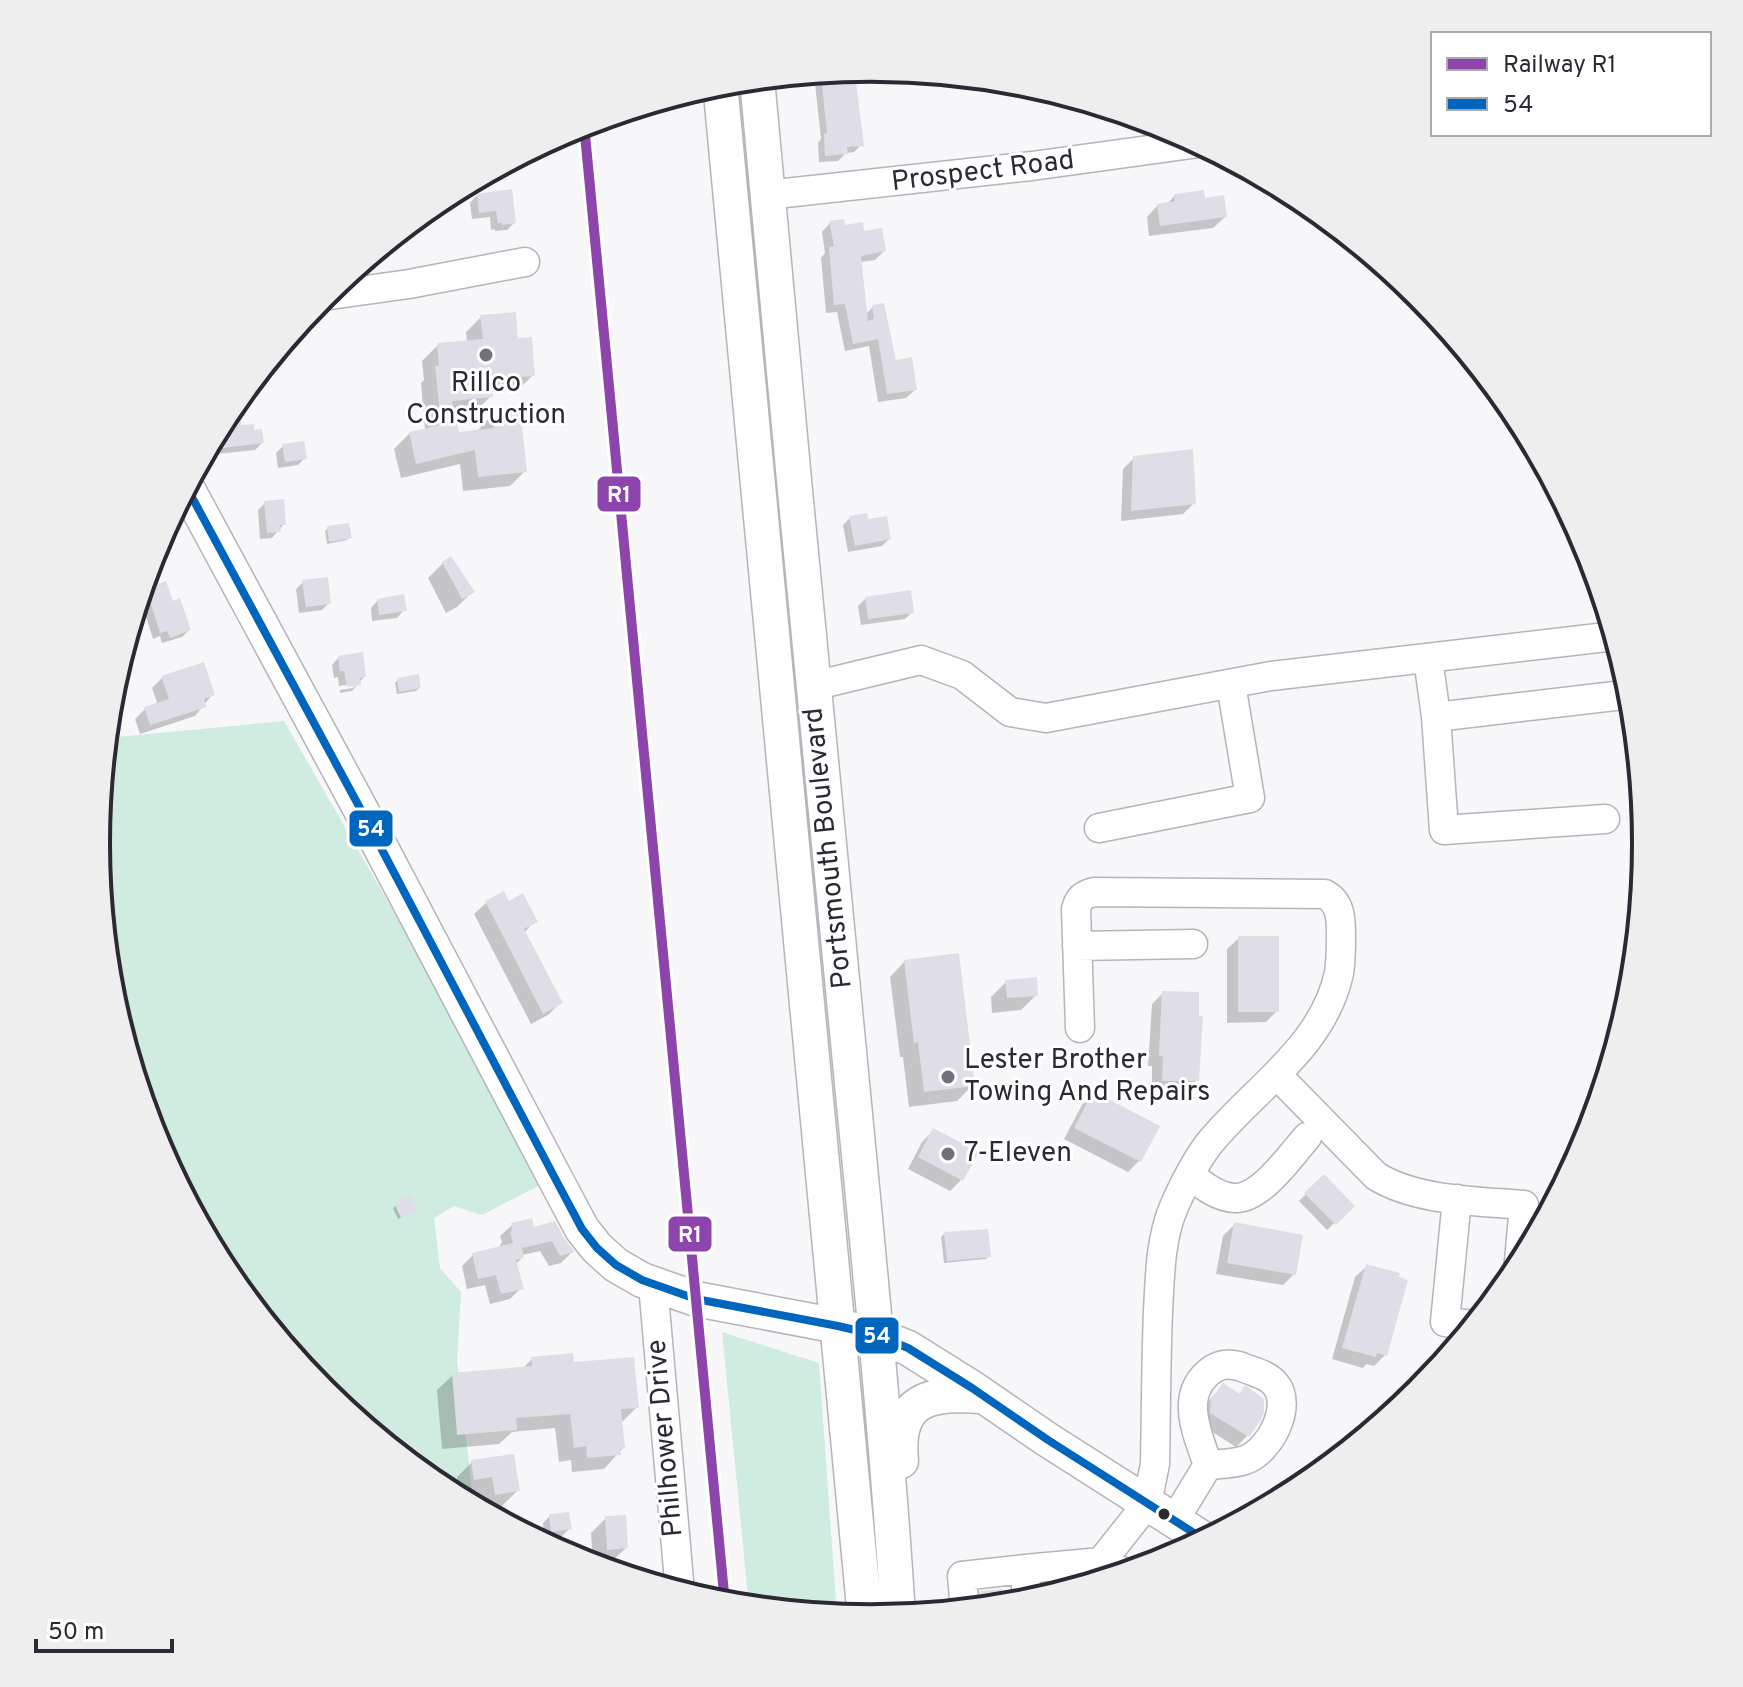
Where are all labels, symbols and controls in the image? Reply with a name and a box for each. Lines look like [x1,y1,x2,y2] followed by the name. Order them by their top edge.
[1431,32,1711,136] legend
[1503,51,1616,81] text: Railway R1
[1503,91,1533,121] text: 54
[890,143,1076,201] street label: Prospect Road
[477,346,495,364] marker: Rillco Construction
[406,366,566,434] place label: Rillco Construction
[596,475,642,513] line badge: R1
[607,483,631,510] text: R1
[796,706,862,990] street label: Portsmouth Boulevard
[348,809,394,848] line badge: 54
[357,817,385,844] text: 54
[964,1043,1210,1111] place label: Lester Brother Towing And Repairs
[939,1068,957,1086] marker: Lester Brother Towing And Repairs
[964,1136,1072,1172] place label: 7-Eleven
[939,1145,957,1163] marker: 7-Eleven
[667,1215,713,1253] line badge: R1
[678,1223,702,1250] text: R1
[854,1316,900,1355] line badge: 54
[863,1324,891,1351] text: 54
[639,1338,693,1538] street label: Philhower Drive
[1156,1506,1172,1522] unlabelled marker
[36,1603,172,1653] scale bar
[48,1618,104,1648] text: 50 m

